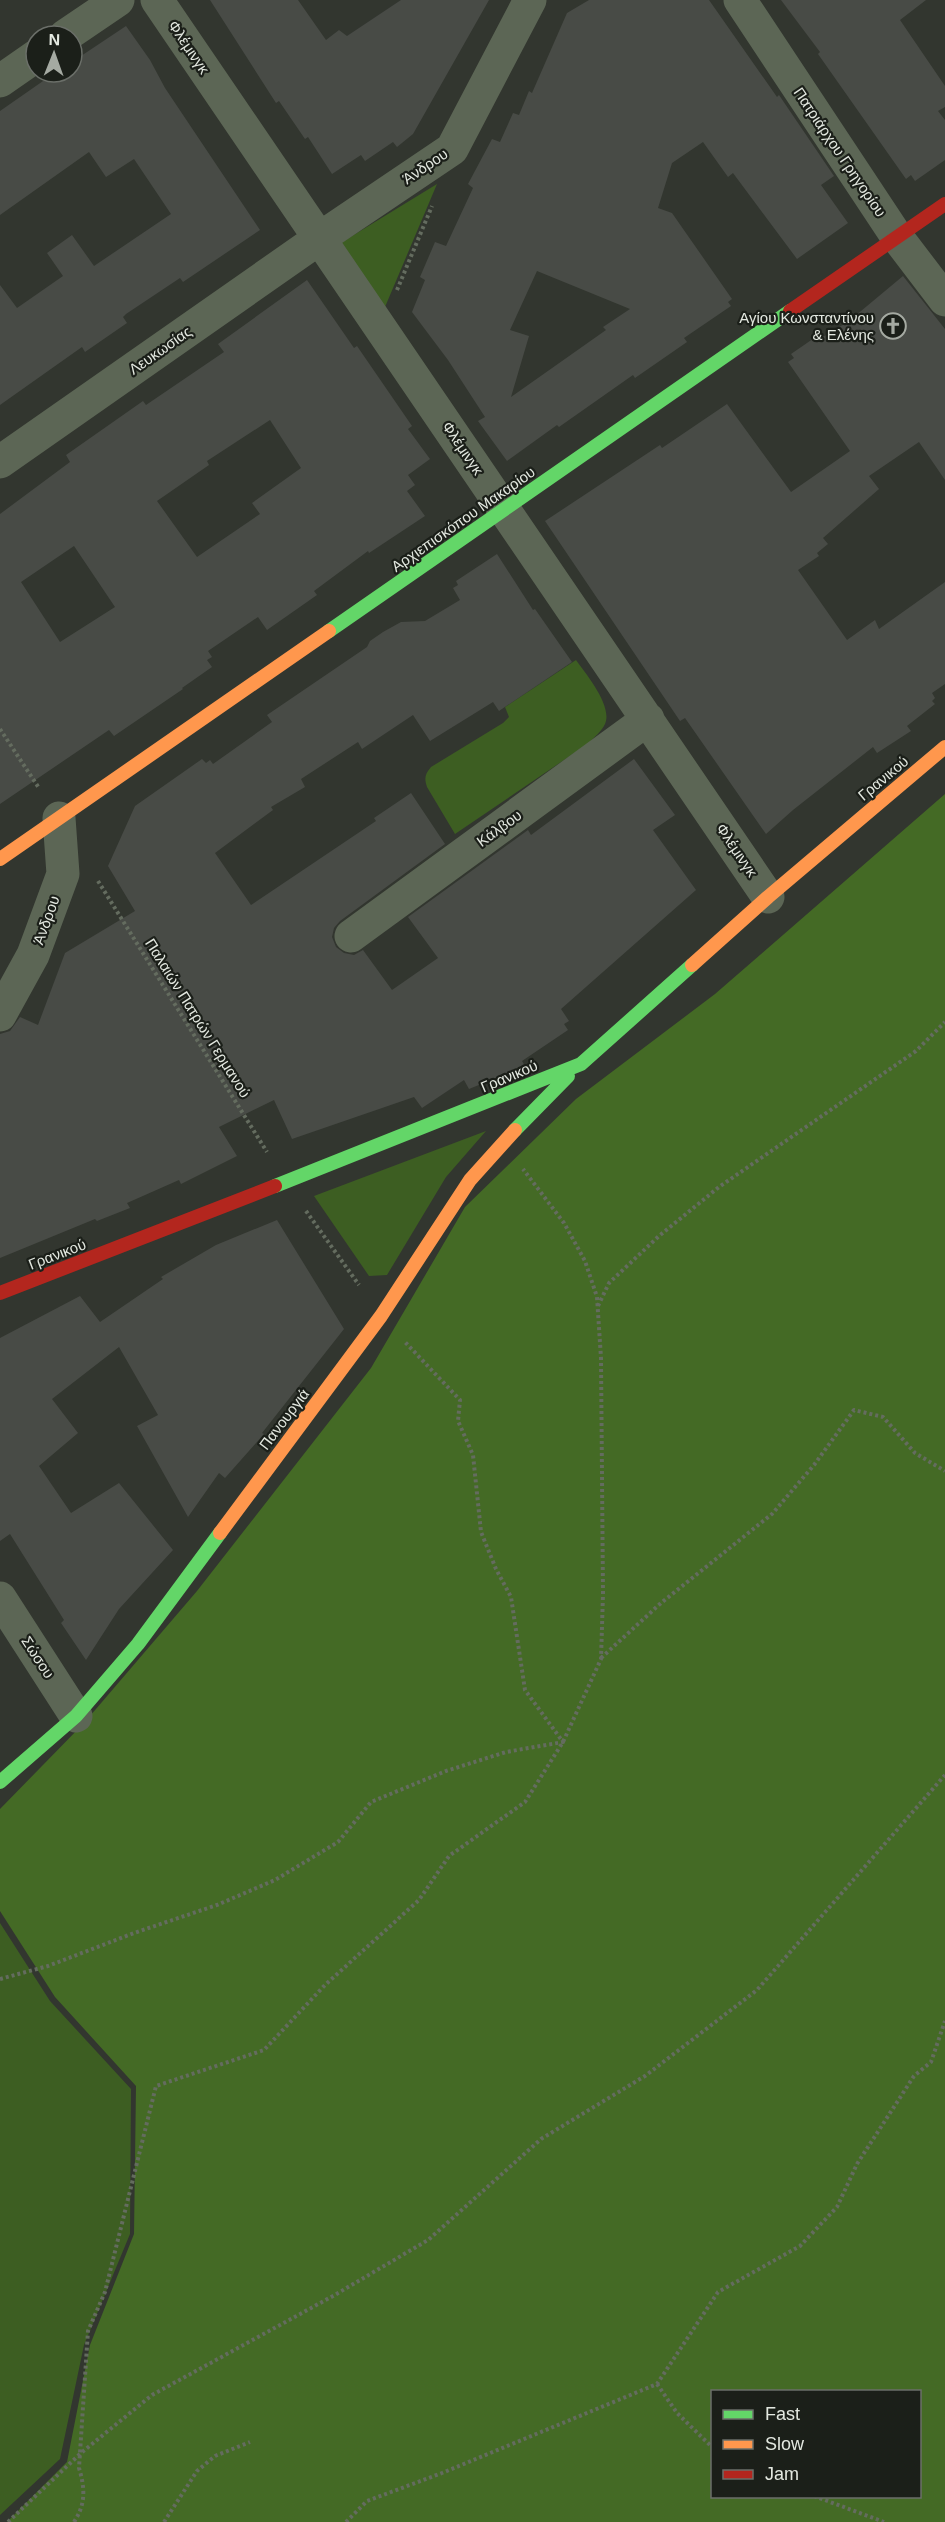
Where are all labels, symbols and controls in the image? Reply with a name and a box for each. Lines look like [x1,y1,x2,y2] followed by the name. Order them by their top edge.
[165,17,213,77] street label: Φλέμινγκ
[24,24,84,84] north arrow
[48,31,60,48] text: N
[790,84,890,220] street label: Πατριάρχου Γρηγορίου
[399,145,451,187] street label: Άνδρου
[739,309,874,343] place label: Αγίου Κωνσταντίνου & Ελένης
[878,311,908,341] church icon: Αγίου Κωνσταντίνου & Ελένης
[125,322,195,378] street label: Λευκωσίας
[439,418,487,478] street label: Φλέμινγκ
[388,463,538,575] street label: Αρχιεπισκόπου Μακαρίου
[854,752,912,804] street label: Γρανικού
[473,806,525,850] street label: Κάλβου
[713,820,761,880] street label: Φλέμινγκ
[29,893,63,947] street label: Άνδρου
[142,935,254,1101] street label: Παλαιών Πατρών Γερμανού
[478,1056,540,1096] street label: Γρανικού
[26,1235,88,1273] street label: Γρανικού
[256,1385,313,1453] street label: Πανουργιά
[18,1633,58,1681] street label: Σώσου
[711,2390,921,2498] legend
[765,2404,800,2424] text: Fast
[765,2434,805,2454] text: Slow
[765,2464,799,2484] text: Jam

